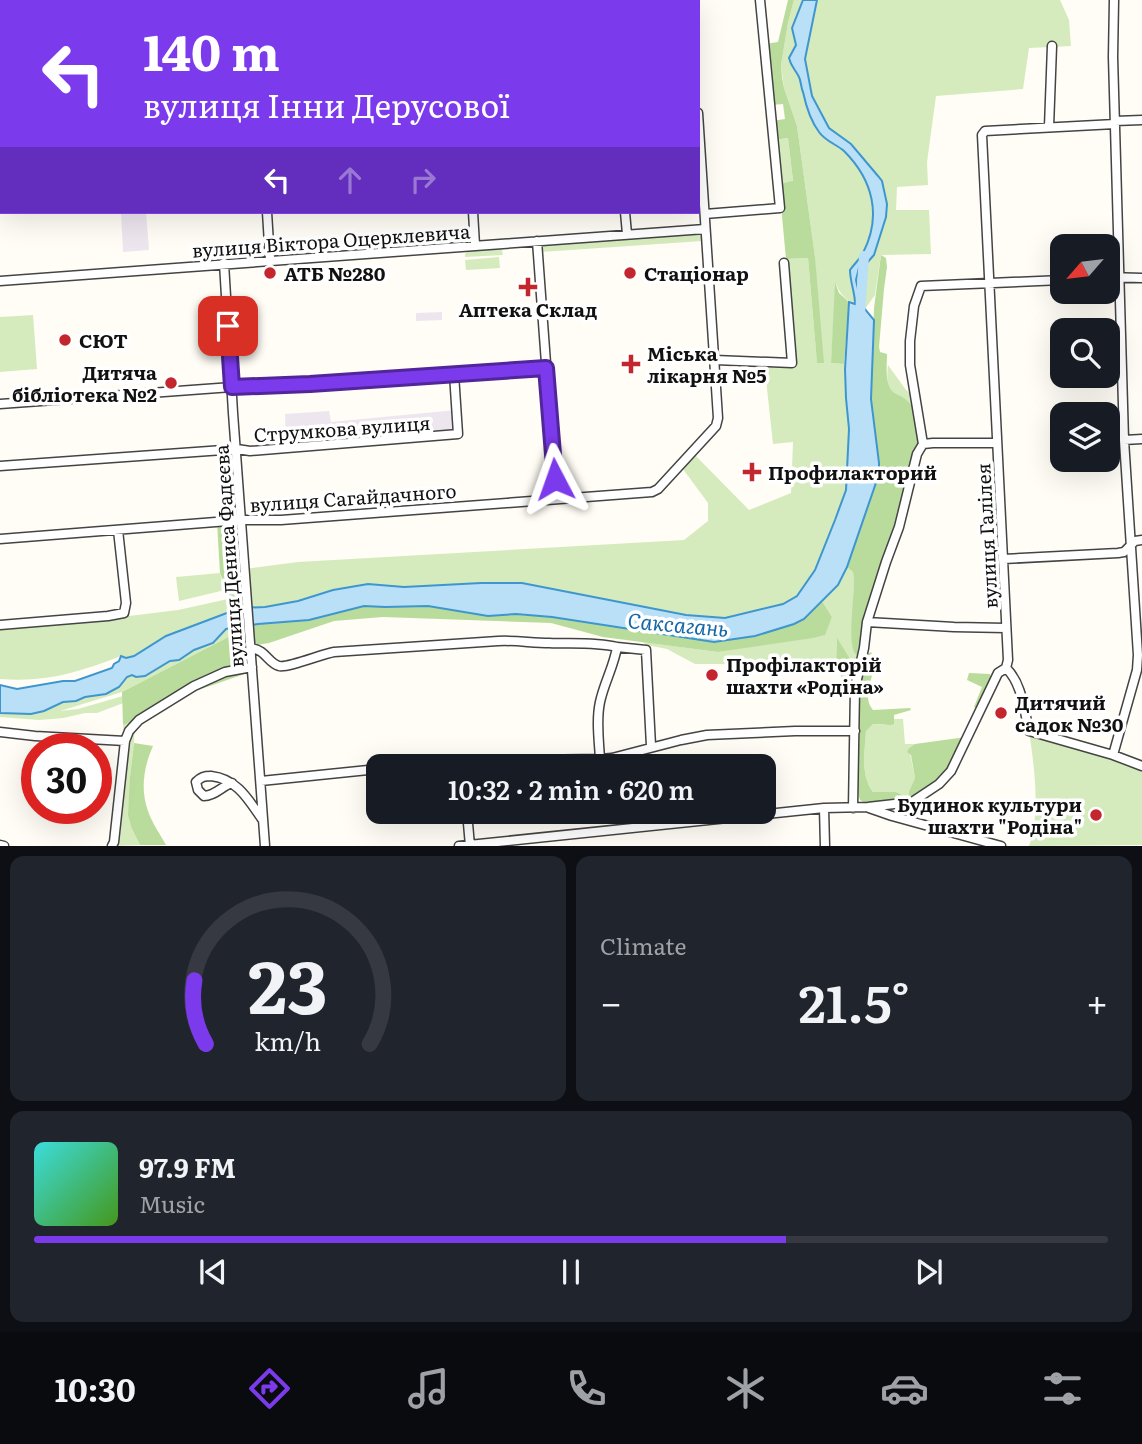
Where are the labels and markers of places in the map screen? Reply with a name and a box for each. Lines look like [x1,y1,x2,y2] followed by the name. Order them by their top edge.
[284,259,386,287] place label: АТБ №280
[644,259,749,287] place label: Стаціонар
[262,265,278,281] marker: АТБ №280
[622,265,638,281] marker: Стаціонар
[520,279,536,295] marker: Аптека Склад
[459,295,597,323] place label: Аптека Склад
[198,296,258,356] pin
[79,326,128,354] place label: СЮТ
[57,332,73,348] marker: СЮТ
[647,339,767,389] place label: Міська лікарня №5
[621,354,641,374] marker: Міська лікарня №5
[12,358,157,408] place label: Дитяча бібліотека №2
[163,375,179,391] marker: Дитяча бібліотека №2
[768,458,937,486] place label: Профилакторий
[742,462,762,482] marker: Профилакторий
[726,650,884,700] place label: Профілакторій шахти «Родіна»
[704,667,720,683] marker: Профілакторій шахти «Родіна»
[1015,688,1124,738] place label: Дитячий садок №30
[993,705,1009,721] marker: Дитячий садок №30
[897,790,1082,840] place label: Будинок культури шахти "Родіна"
[1088,807,1104,823] marker: Будинок культури шахти "Родіна"

